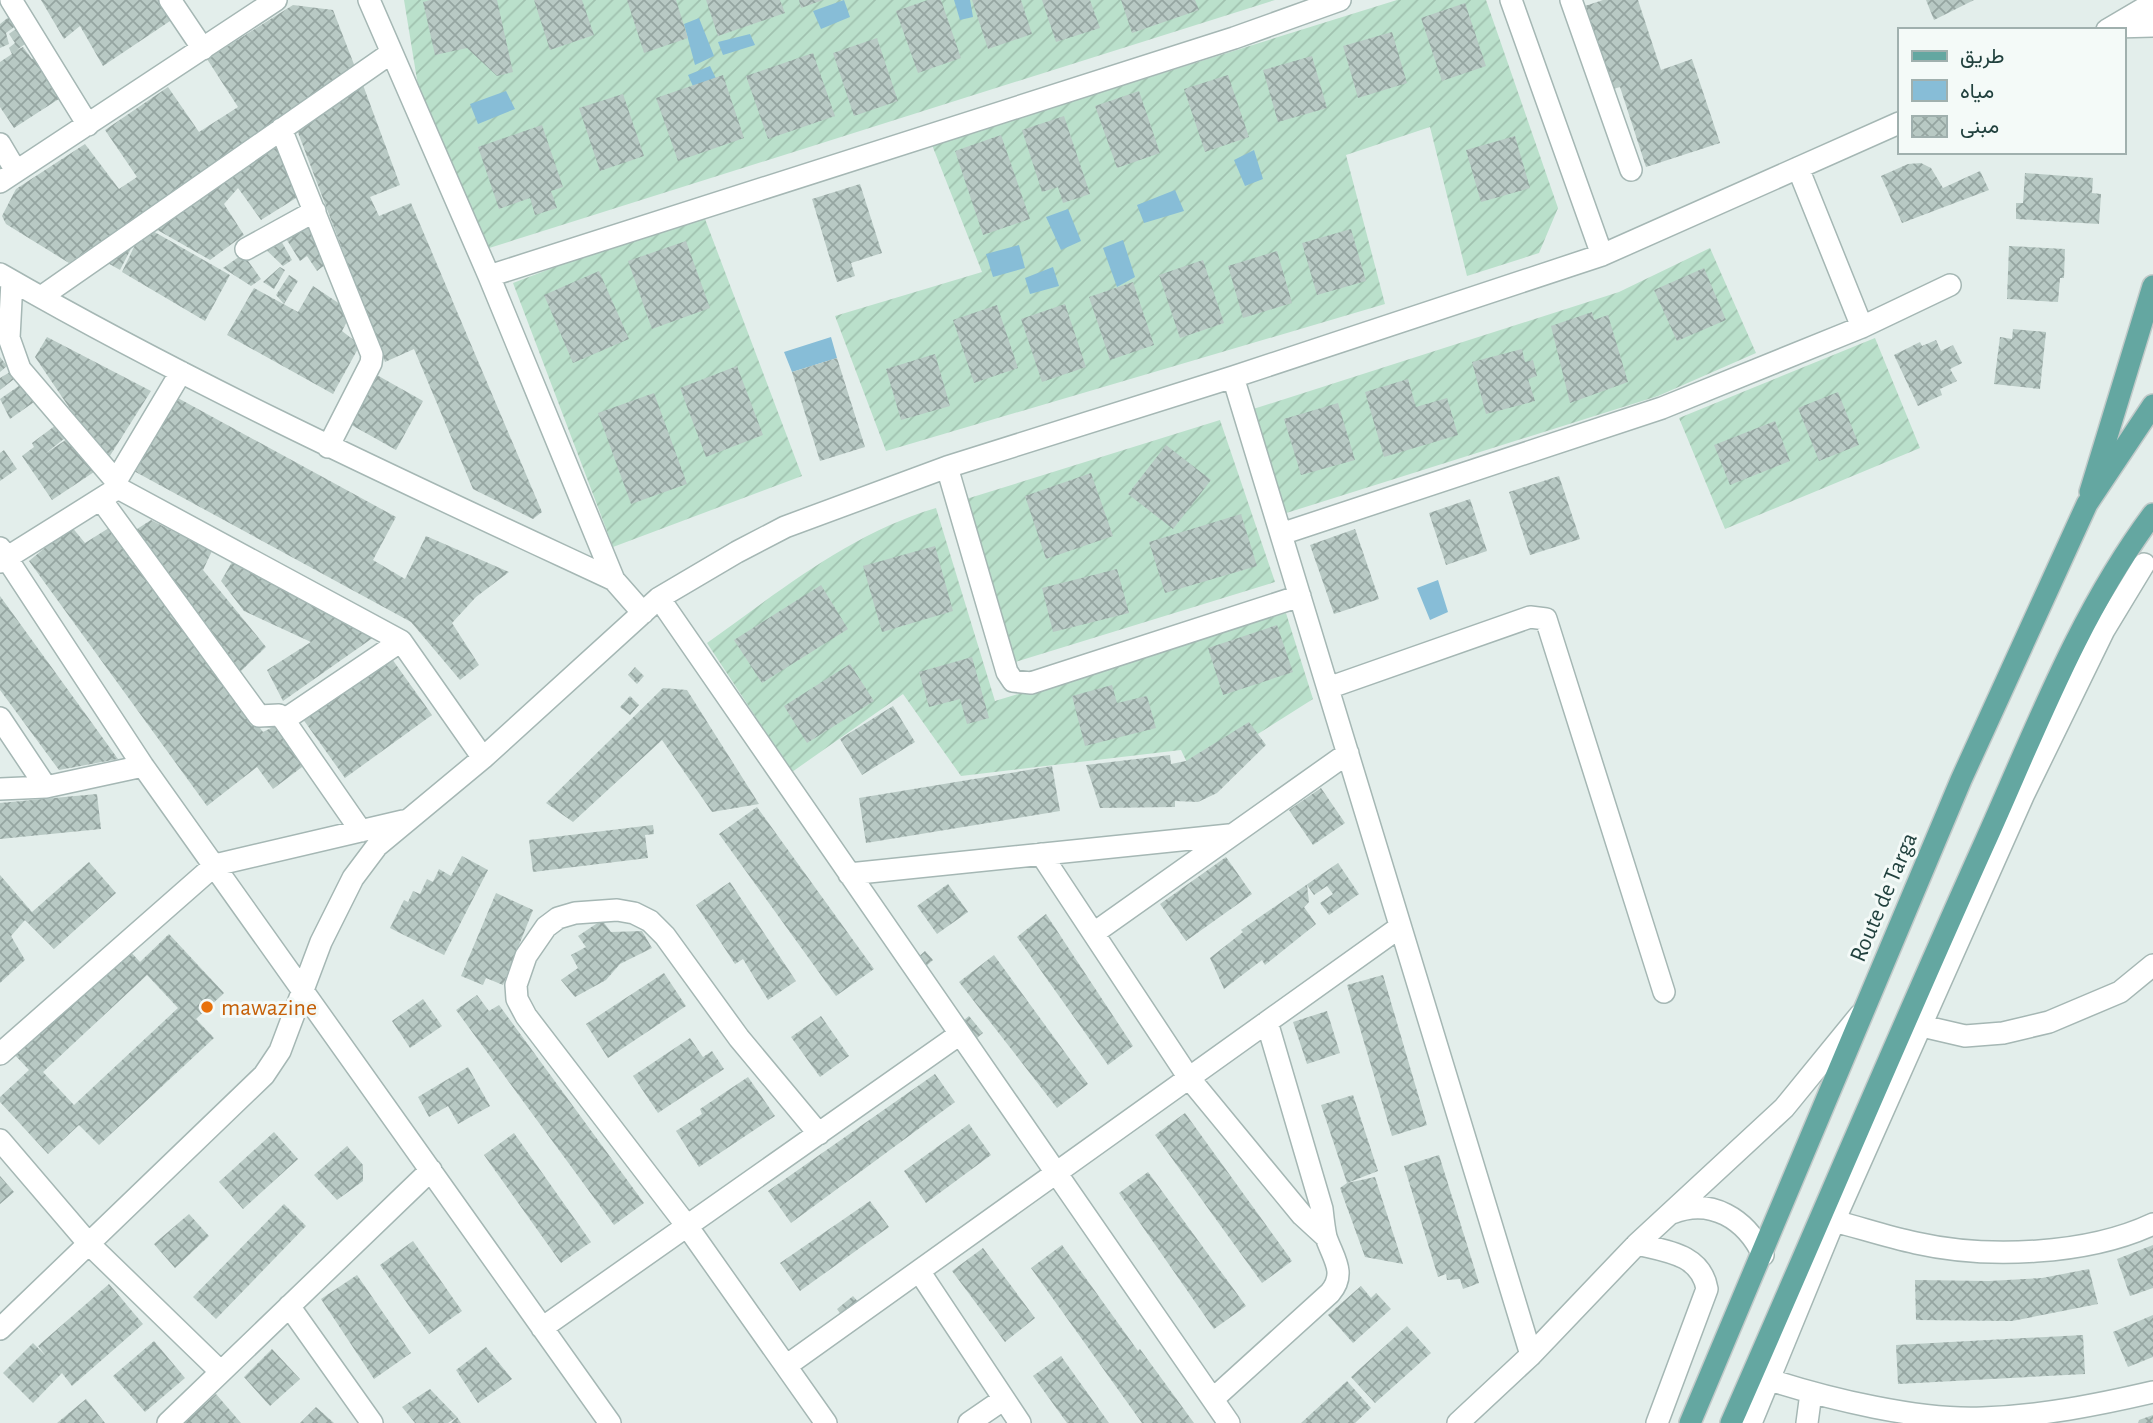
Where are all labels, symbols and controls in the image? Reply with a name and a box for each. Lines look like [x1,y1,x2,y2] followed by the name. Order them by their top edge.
[1898,28,2125,154] legend
[1960,46,2005,69] text: طريق
[1960,81,1994,103] text: مياه
[1960,116,1999,138] text: مبنى
[1846,829,1922,965] street label: Route de Targa
[221,996,317,1020] place label: mawazine
[199,999,215,1015] marker: mawazine

